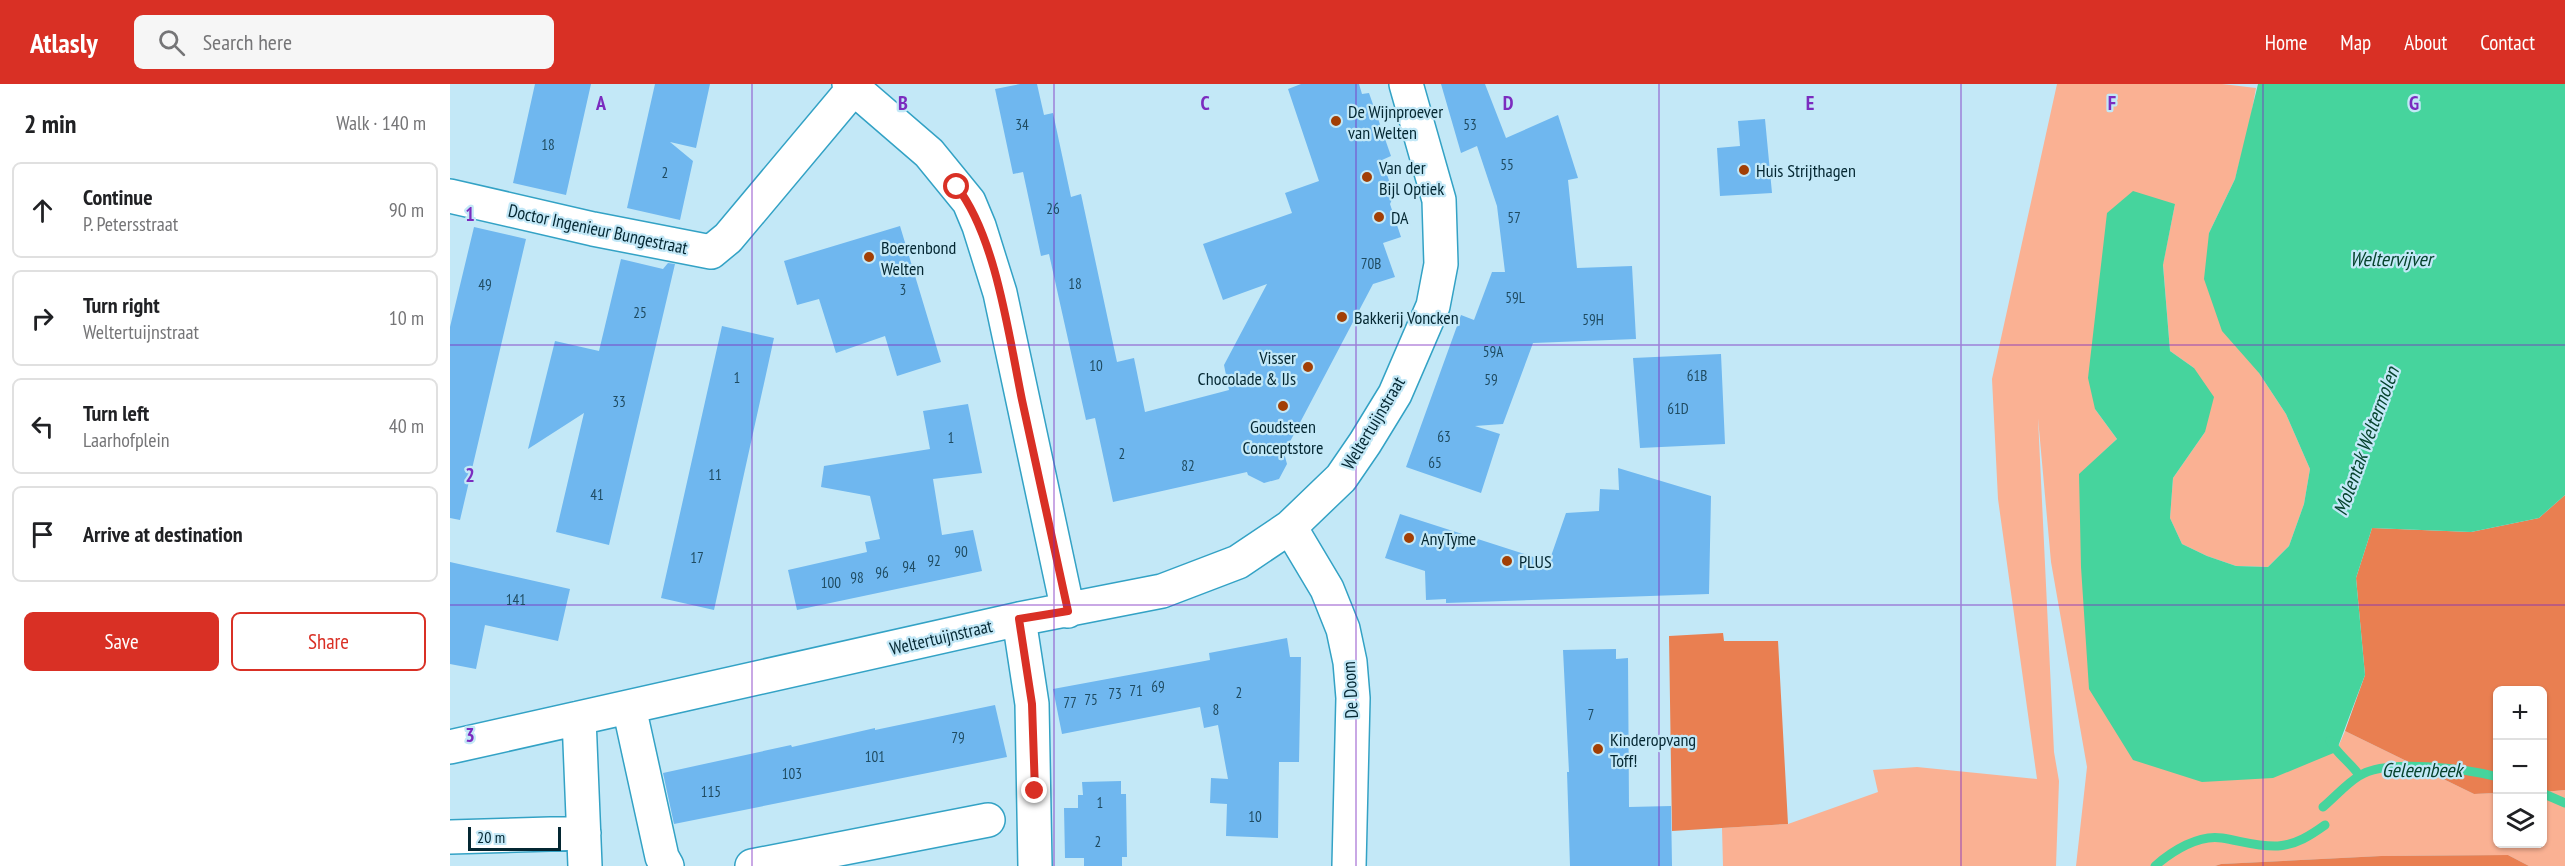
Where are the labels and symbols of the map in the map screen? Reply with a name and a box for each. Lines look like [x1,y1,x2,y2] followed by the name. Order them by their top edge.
[595,90,607,116] text: A
[898,90,908,116] text: B
[1200,90,1210,116] text: C
[1503,90,1514,116] text: D
[1806,90,1814,116] text: E
[2108,90,2116,116] text: F
[2409,90,2419,116] text: G
[1348,100,1443,144] place label: De Wijnproever van Welten
[1329,114,1343,128] marker: De Wijnproever van Welten
[1015,115,1029,134] house number: 34
[1463,115,1477,134] house number: 53
[541,135,555,154] house number: 18
[1500,155,1514,174] house number: 55
[1378,156,1444,200] place label: Van der Bijl Optiek
[1756,159,1856,182] place label: Huis Strijthagen
[662,163,668,182] house number: 2
[1737,163,1751,177] marker: Huis Strijthagen
[1360,170,1374,184] marker: Van der Bijl Optiek
[943,173,969,199] route start
[506,199,690,259] street label: Doctor Ingenieur Bungestraat
[1046,199,1060,218] house number: 26
[465,201,475,227] text: 1
[1391,206,1409,229] place label: DA
[1507,208,1521,227] house number: 57
[1372,210,1386,224] marker: DA
[881,236,956,280] place label: Boerenbond Welten
[2350,246,2435,272] water label: Weltervijver
[862,250,876,264] marker: Boerenbond Welten
[1361,254,1381,273] house number: 70B
[1068,274,1082,293] house number: 18
[478,275,492,294] house number: 49
[900,280,906,299] house number: 3
[1505,288,1526,307] house number: 59L
[633,303,647,322] house number: 25
[1354,306,1459,329] place label: Bakkerij Voncken
[1335,310,1349,324] marker: Bakkerij Voncken
[1582,310,1604,329] house number: 59H
[1483,342,1504,361] house number: 59A
[1198,346,1296,390] place label: Visser Chocolade & IJs
[1089,356,1103,375] house number: 10
[1301,360,1315,374] marker: Visser Chocolade & IJs
[2327,362,2405,519] water label: Molentak Weltermolen
[1687,366,1707,385] house number: 61B
[734,368,740,387] house number: 1
[1484,370,1498,389] house number: 59
[1336,372,1410,474] street label: Weltertuijnstraat
[612,392,626,411] house number: 33
[1276,399,1290,413] marker: Goudsteen Conceptstore
[1667,399,1689,418] house number: 61D
[1243,415,1323,459] place label: Goudsteen Conceptstore
[1437,427,1451,446] house number: 63
[948,428,954,447] house number: 1
[1119,444,1125,463] house number: 2
[1428,453,1442,472] house number: 65
[1181,456,1195,475] house number: 82
[465,462,475,488] text: 2
[708,465,722,484] house number: 11
[590,485,604,504] house number: 41
[1421,527,1476,550] place label: AnyTyme
[1402,531,1416,545] marker: AnyTyme
[954,542,968,561] house number: 90
[690,548,704,567] house number: 17
[1519,550,1552,573] place label: PLUS
[927,551,941,570] house number: 92
[1500,554,1514,568] marker: PLUS
[902,557,916,576] house number: 94
[875,563,889,582] house number: 96
[850,568,864,587] house number: 98
[821,573,841,592] house number: 100
[506,590,526,609] house number: 141
[888,614,995,660] street label: Weltertuijnstraat
[1337,661,1363,719] street label: De Doom
[1151,677,1165,696] house number: 69
[1129,681,1143,700] house number: 71
[1236,683,1242,702] house number: 2
[1108,684,1122,703] house number: 73
[1084,690,1098,709] house number: 75
[1063,693,1077,712] house number: 77
[1213,700,1219,719] house number: 8
[1588,705,1594,724] house number: 7
[465,722,475,748] text: 3
[951,728,965,747] house number: 79
[1610,728,1696,772] place label: Kinderopvang Toff!
[1591,742,1605,756] marker: Kinderopvang Toff!
[865,747,885,766] house number: 101
[2382,757,2465,783] water label: Geleenbeek
[782,764,802,783] house number: 103
[1021,777,1047,803] route end
[701,782,721,801] house number: 115
[1097,793,1103,812] house number: 1
[1248,807,1262,826] house number: 10
[468,824,561,852] scale bar
[1095,832,1101,851] house number: 2

